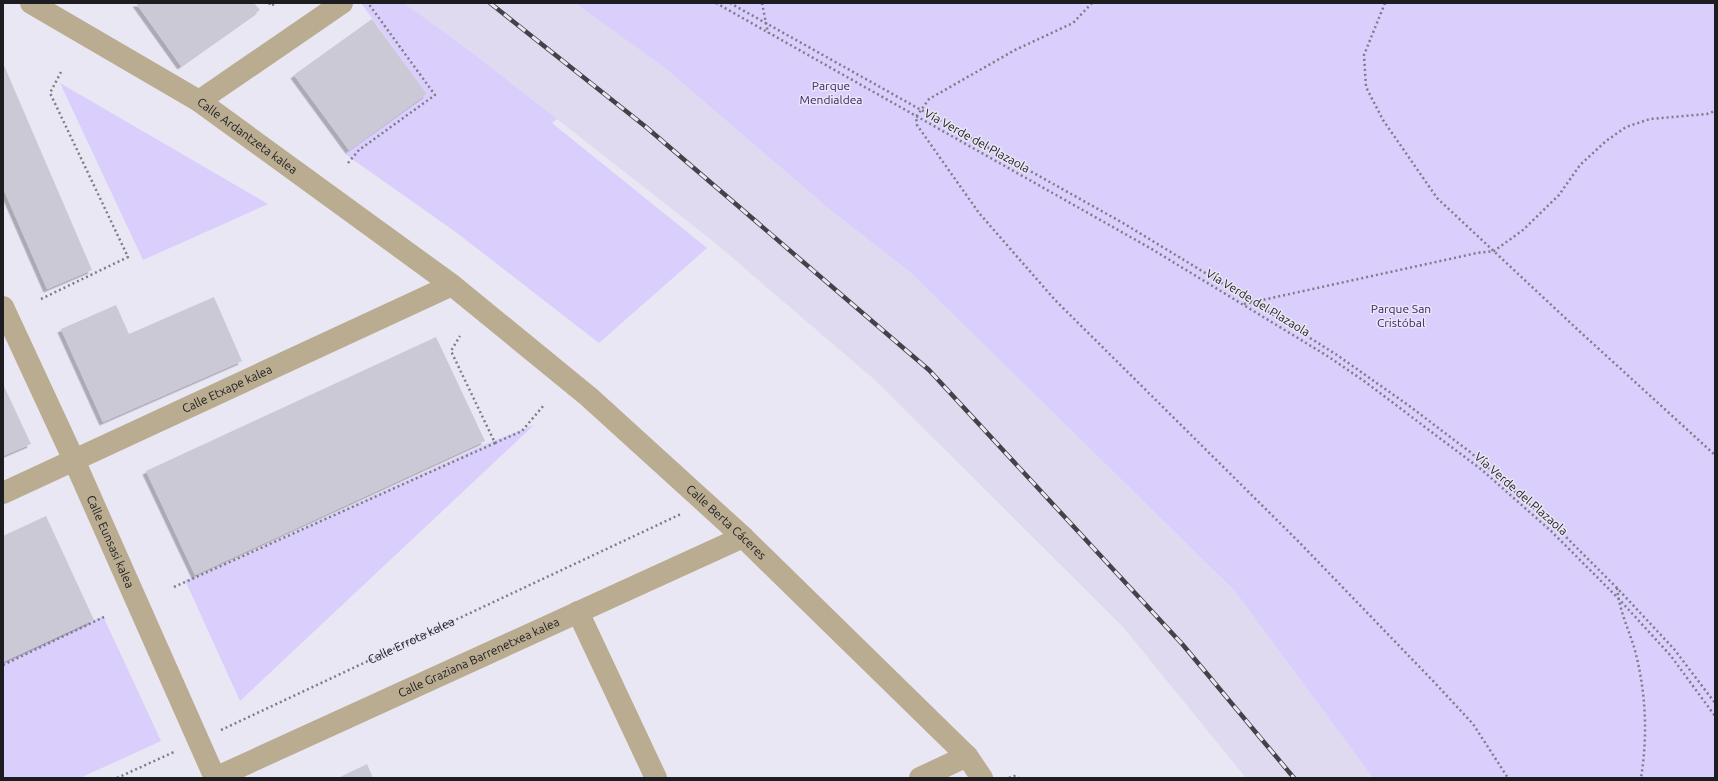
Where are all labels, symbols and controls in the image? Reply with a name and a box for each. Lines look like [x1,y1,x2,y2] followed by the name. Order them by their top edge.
[800,79,862,106] park label: Parque Mendialdea
[195,95,300,176] street label: Calle Ardantzeta kalea
[922,106,1032,175] street label: Vía Verde del Plazaola
[1204,266,1312,339] street label: Vía Verde del Plazaola
[1371,302,1431,329] park label: Parque San Cristóbal
[180,362,274,415] street label: Calle Etxape kalea
[1472,450,1570,537] street label: Vía Verde del Plazaola
[684,482,769,562] street label: Calle Berta Cáceres
[84,493,137,590] street label: Calle Eunsasi kalea
[366,614,456,666] street label: Calle Errota kalea
[396,615,561,700] street label: Calle Graziana Barrenetxea kalea

